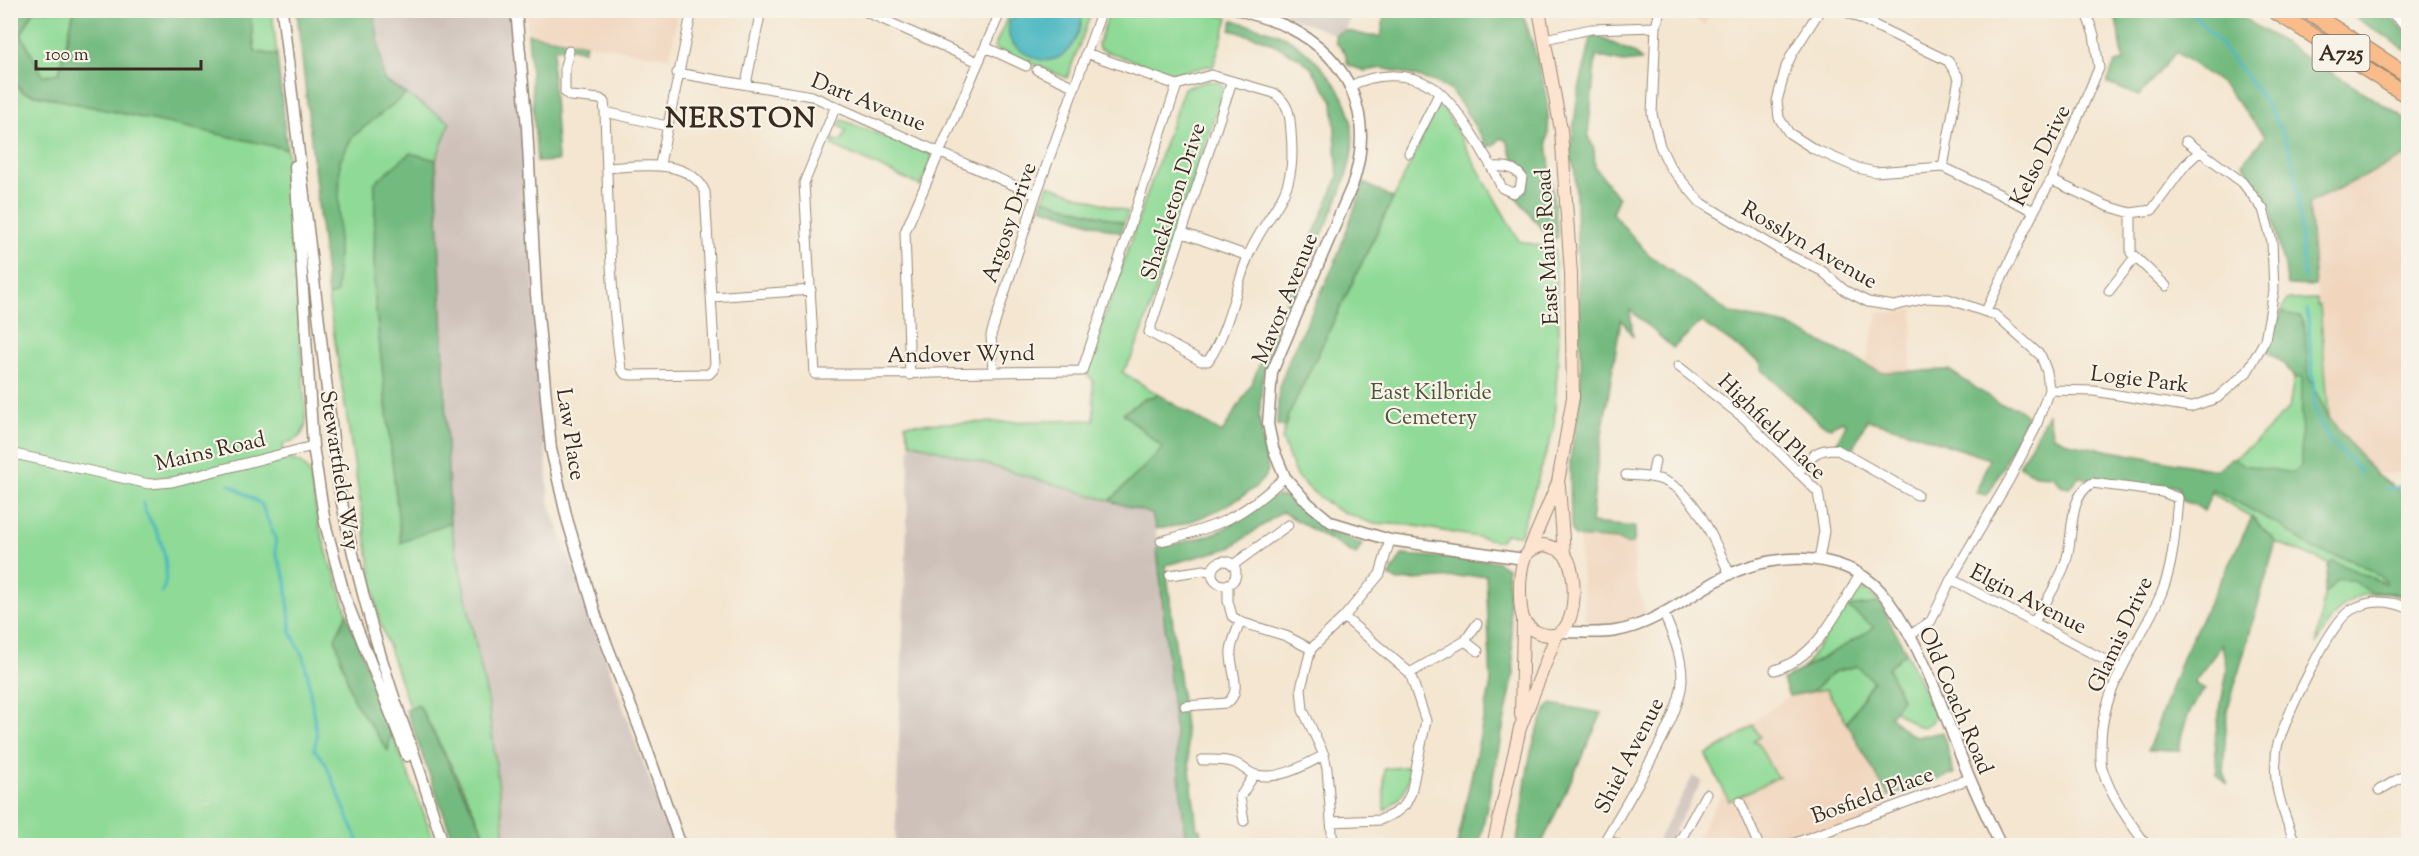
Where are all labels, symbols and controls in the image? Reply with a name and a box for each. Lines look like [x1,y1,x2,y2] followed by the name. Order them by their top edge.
[36,33,201,71] scale bar
[2312,35,2370,71] road number: A725
[45,43,89,69] text: 100 m
[806,66,930,141] street label: Dart Avenue
[665,100,817,140] district label: NERSTON
[2003,100,2080,213] street label: Kelso Drive
[1134,119,1215,285] street label: Shackleton Drive
[975,158,1046,288] street label: Argosy Drive
[1529,168,1569,326] street label: East Mains Road
[1734,195,1883,299] street label: Rosslyn Avenue
[1246,229,1328,370] street label: Mavor Avenue
[887,339,1035,373] street label: Andover Wynd
[2088,359,2191,403] street label: Logie Park
[1709,368,1833,489] street label: Highfield Place
[1370,378,1492,435] park label: East Kilbride Cemetery
[546,386,592,483] street label: Law Place
[310,388,366,553] street label: Stewartfield Way
[152,425,269,481] street label: Mains Road
[1964,557,2092,644] street label: Elgin Avenue
[2081,572,2163,699] street label: Glamis Drive
[1909,622,2000,780] street label: Old Coach Road
[1588,693,1674,820] street label: Shiel Avenue
[1807,760,1939,834] street label: Bosfield Place

